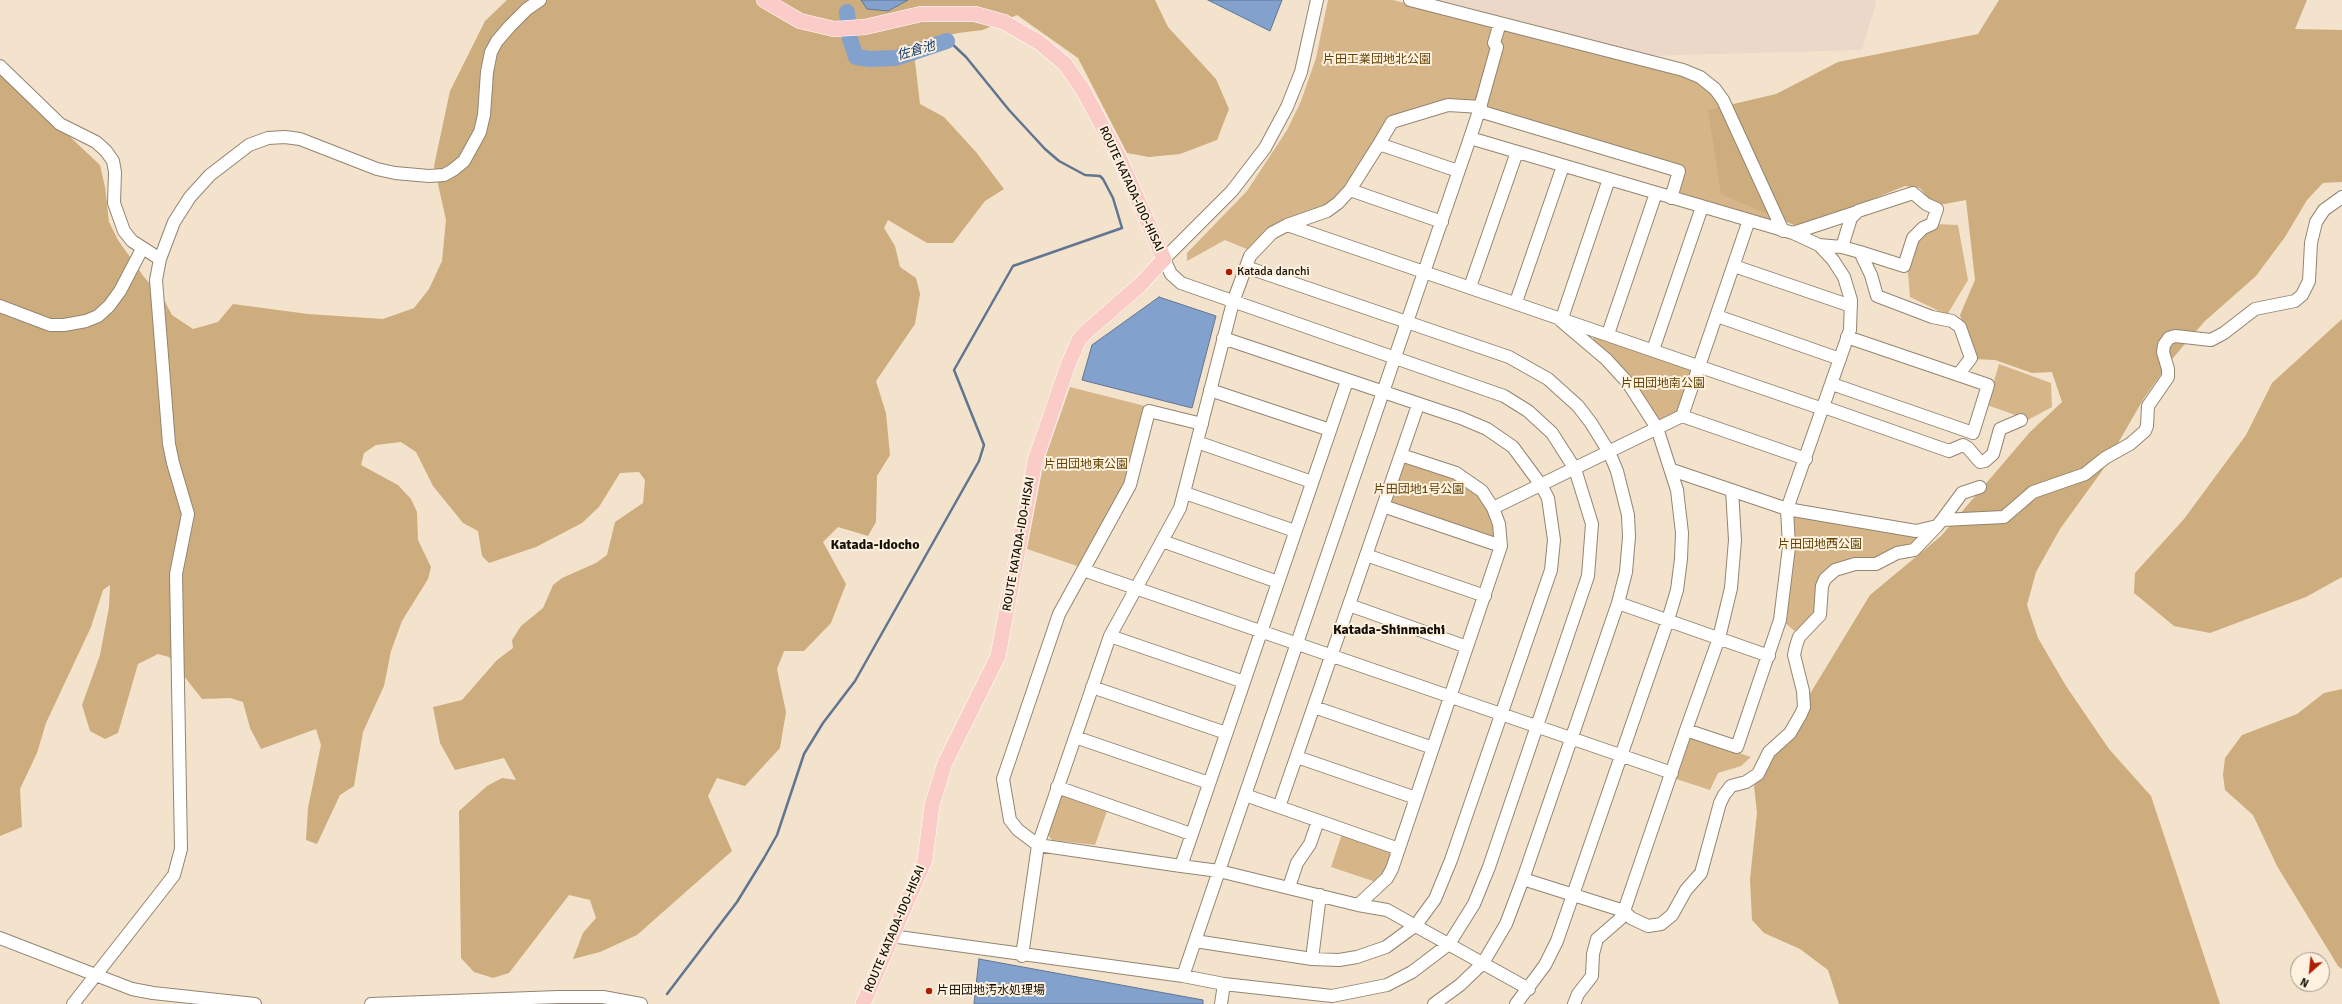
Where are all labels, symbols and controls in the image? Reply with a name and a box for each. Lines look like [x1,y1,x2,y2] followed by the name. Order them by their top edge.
[895,38,937,64] water label: 佐倉池
[1323,53,1431,67] park label: 片田工業団地北公園
[1096,124,1166,254] street label: ROUTE KATADA-IDO-HISAI
[1237,265,1310,279] place label: Katada danchi
[1224,267,1234,277] marker: Katada danchi
[1621,377,1705,391] park label: 片田団地南公園
[1044,458,1128,472] park label: 片田団地東公園
[1000,476,1038,612] street label: ROUTE KATADA-IDO-HISAI
[1374,483,1464,497] park label: 片田団地1号公園
[831,537,919,553] district label: Katada-Idocho
[1778,538,1862,552] park label: 片田団地西公園
[1333,622,1445,638] district label: Katada-Shinmachi
[862,863,928,995] street label: ROUTE KATADA-IDO-HISAI
[2290,952,2330,992] north arrow
[2298,975,2311,990] text: N
[937,984,1045,998] place label: 片田団地汚水処理場
[924,986,934,996] marker: 片田団地汚水処理場

